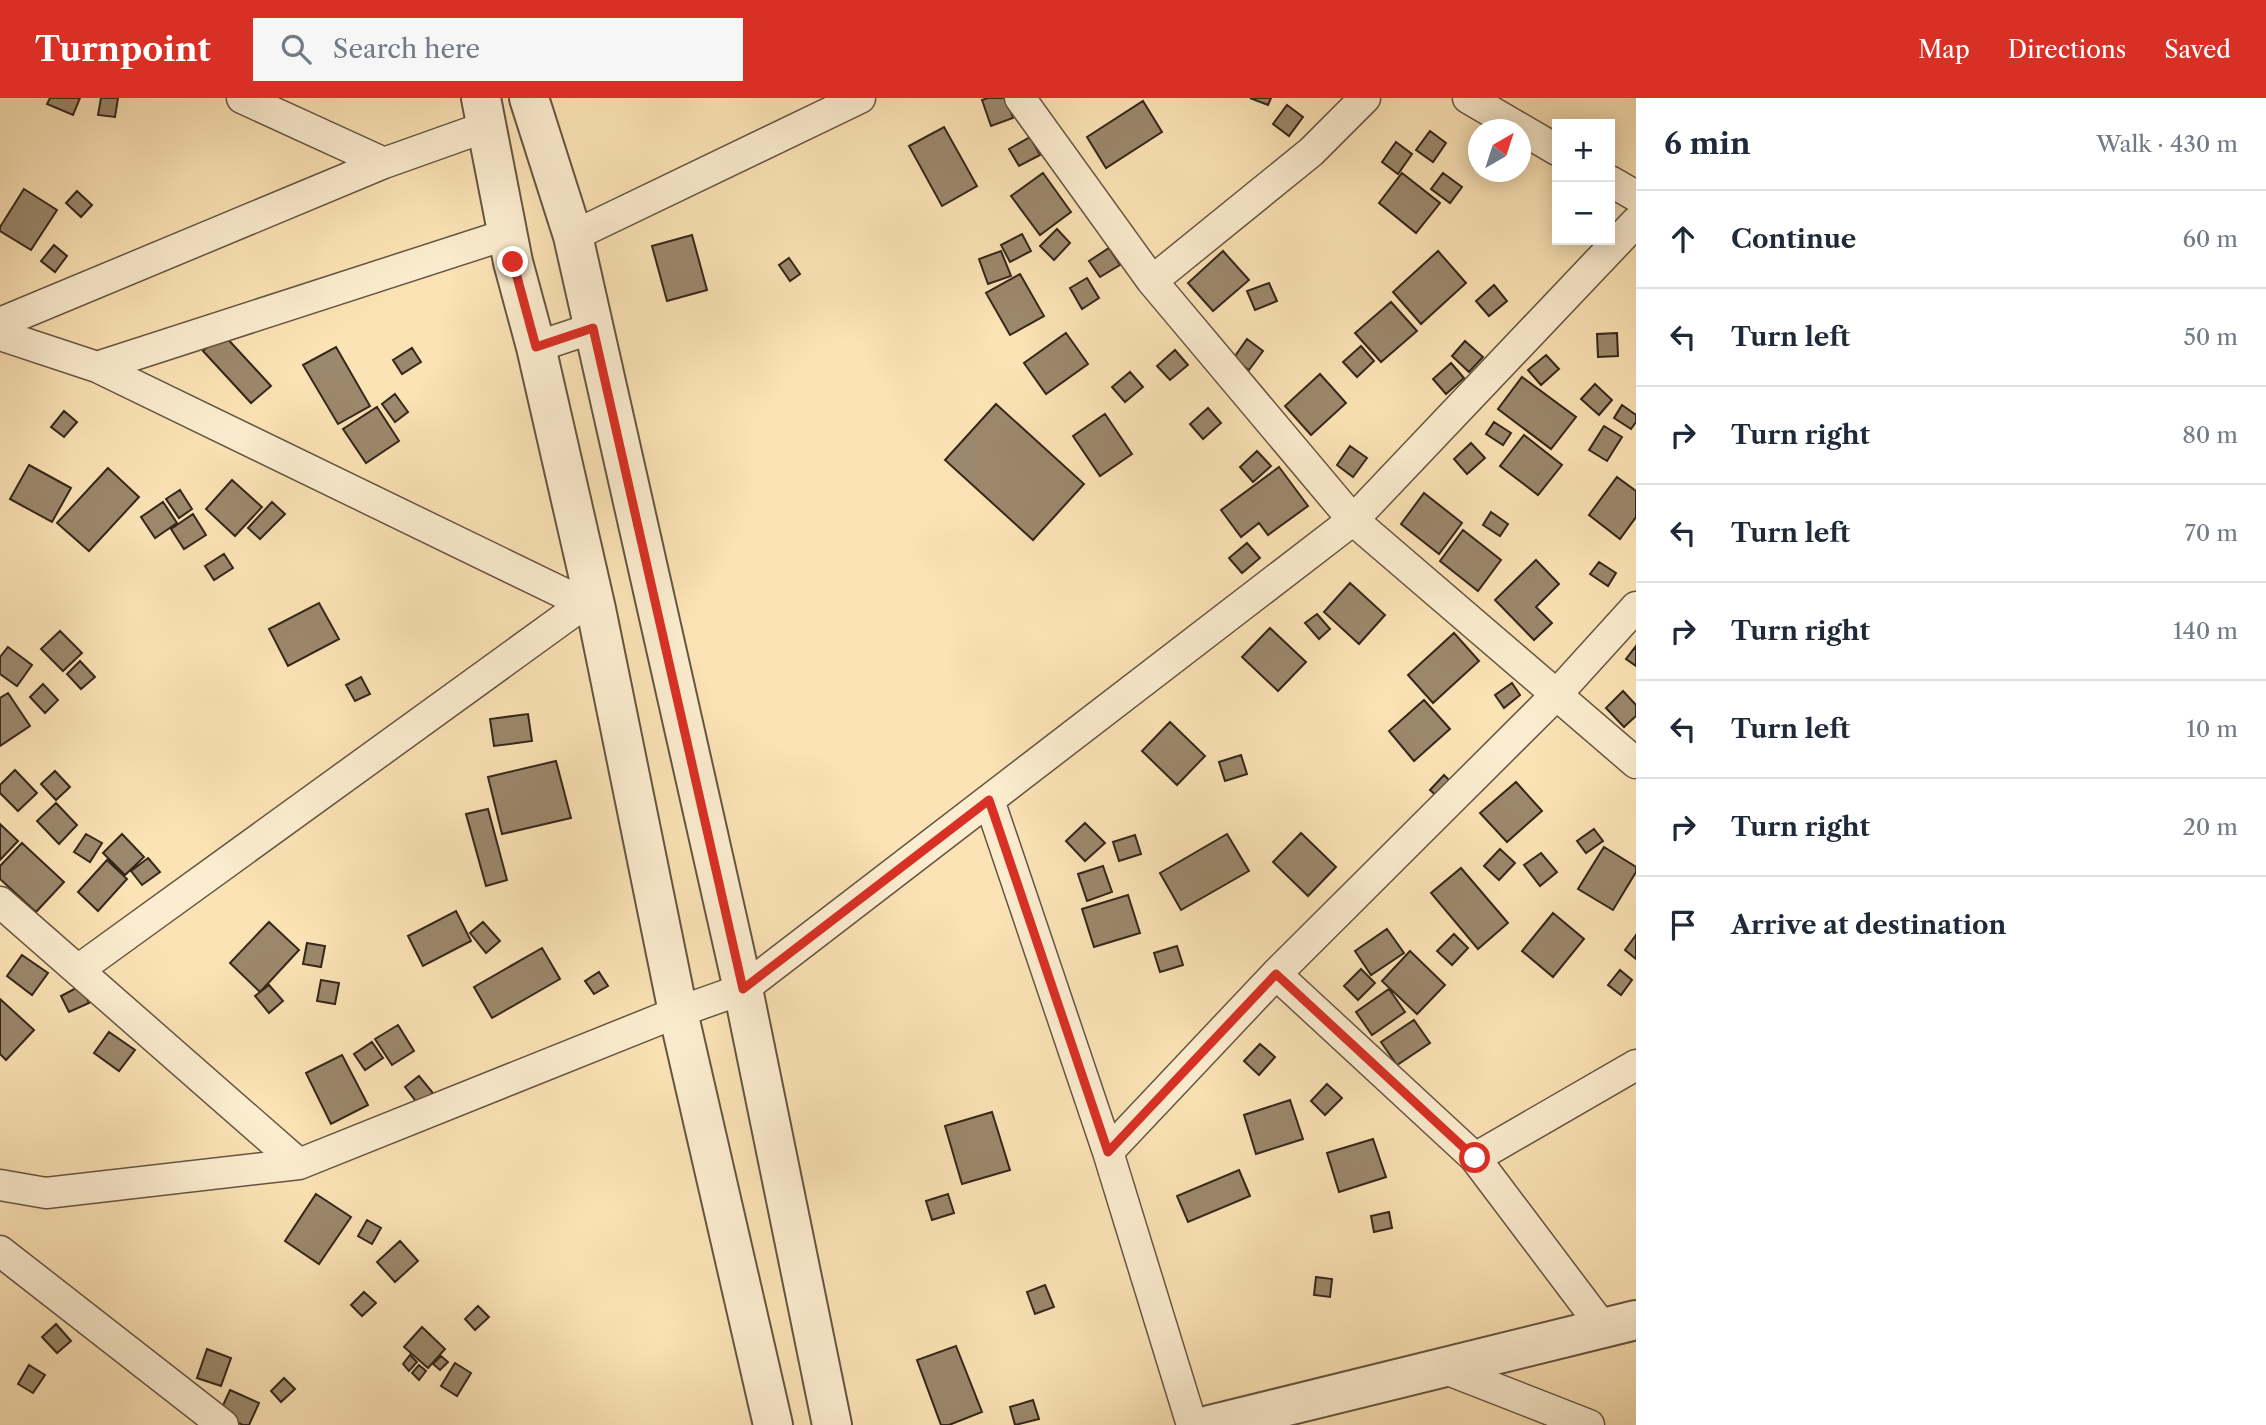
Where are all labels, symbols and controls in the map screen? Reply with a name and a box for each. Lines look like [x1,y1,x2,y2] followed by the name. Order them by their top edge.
[253,18,743,81] search box
[35,29,211,70] text: Turnpoint
[277,30,315,68] icon: search
[333,33,480,65] text: Search here
[1918,35,1970,64] text: Map
[2008,35,2126,64] text: Directions
[2164,35,2231,64] text: Saved
[1468,119,1531,182] north arrow
[1552,119,1615,245] map controls
[1552,119,1615,182] button: +
[1664,125,1751,162] text: 6 min
[2096,130,2238,158] text: Walk · 430 m
[1552,182,1615,245] button: −
[1664,220,1702,258] icon: ahead
[1731,223,1856,255] text: Continue
[2182,225,2238,253] text: 60 m
[497,246,528,277] route end
[1664,318,1702,356] icon: left
[1731,321,1850,353] text: Turn left
[2183,323,2238,351] text: 50 m
[1664,416,1702,454] icon: right
[1731,419,1870,451] text: Turn right
[2182,421,2238,449] text: 80 m
[1664,514,1702,552] icon: left
[1731,517,1850,549] text: Turn left
[2185,519,2238,547] text: 70 m
[1664,612,1702,650] icon: right
[1731,615,1870,647] text: Turn right
[2173,617,2238,645] text: 140 m
[1664,710,1702,748] icon: left
[1731,713,1850,745] text: Turn left
[2186,715,2238,743] text: 10 m
[1664,808,1702,846] icon: right
[1731,811,1870,843] text: Turn right
[2183,813,2238,841] text: 20 m
[1664,906,1702,944] icon: arrive
[1731,909,2006,941] text: Arrive at destination
[1459,1142,1490,1173] route start

